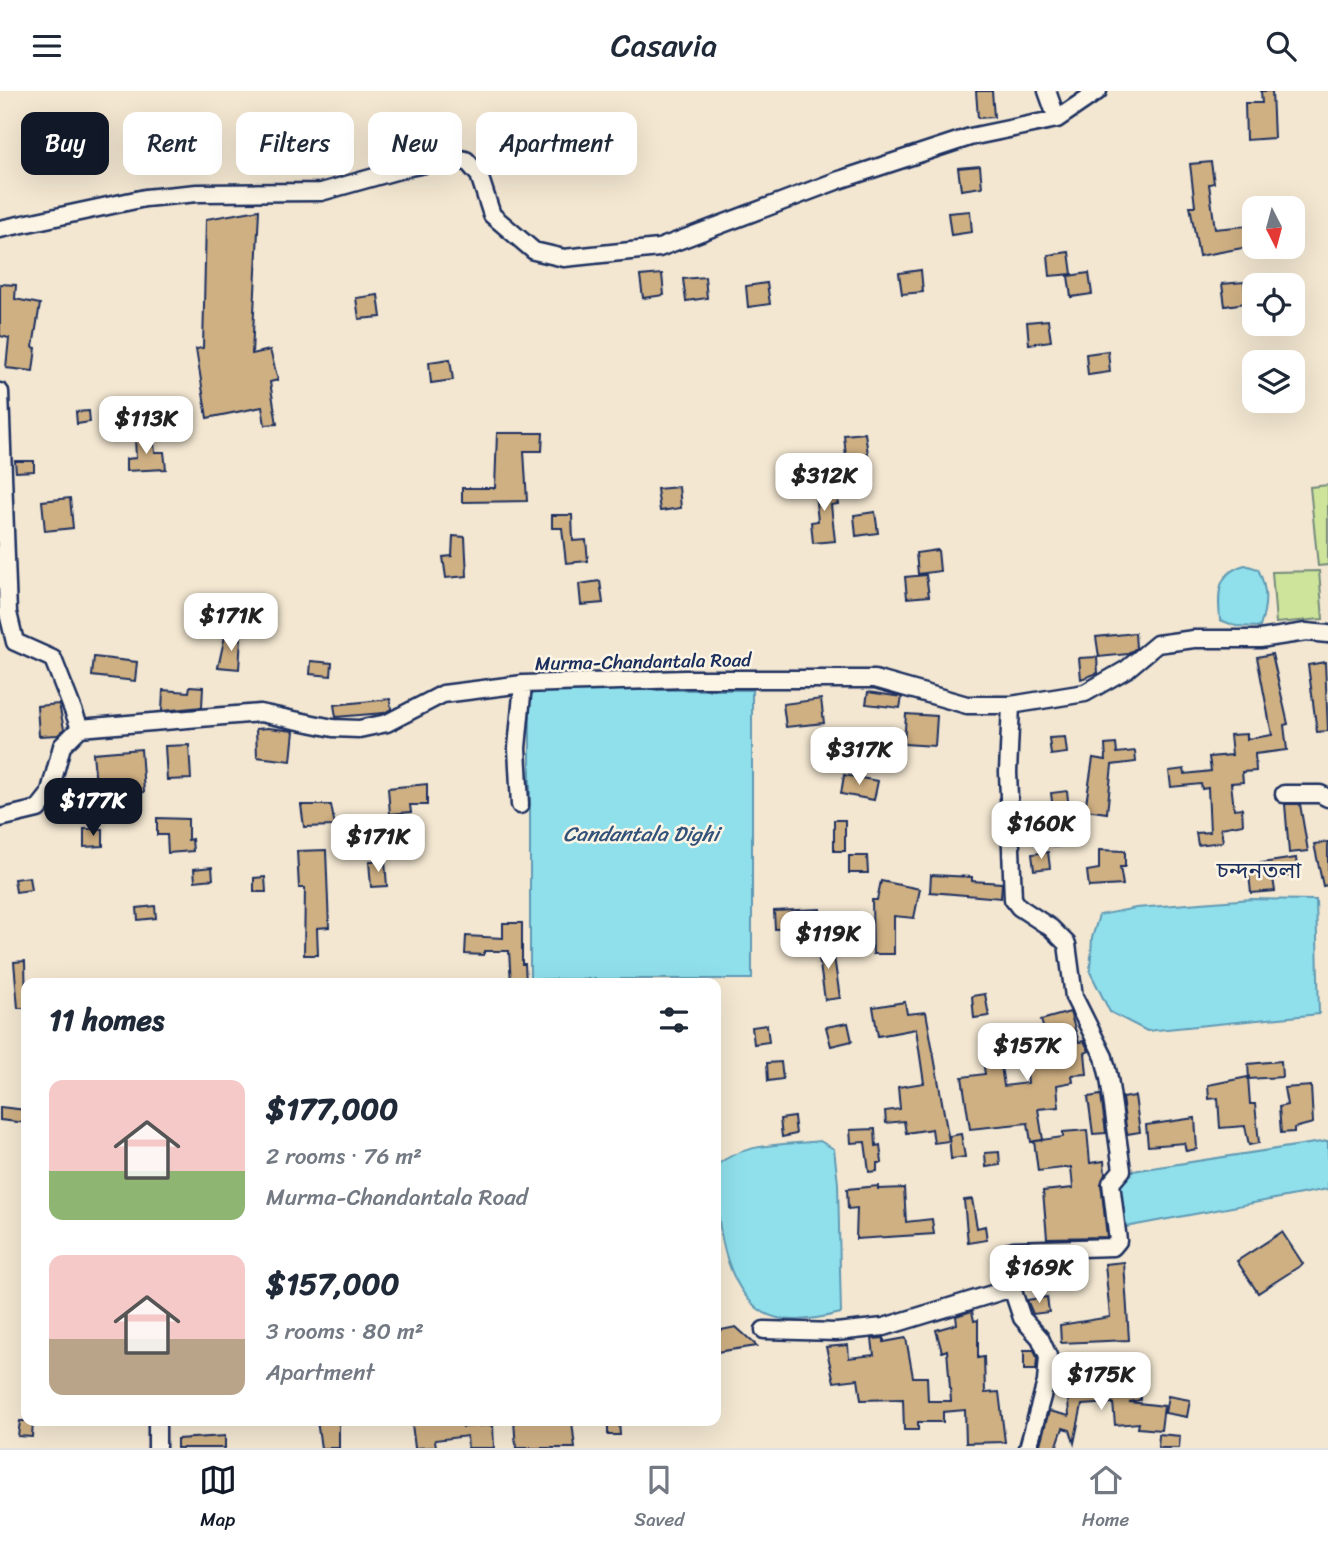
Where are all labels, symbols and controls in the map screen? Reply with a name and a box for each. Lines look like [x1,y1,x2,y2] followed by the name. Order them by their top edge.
[611,17,717,74] text: Casavia
[28,27,66,65] icon: menu
[1262,27,1300,65] icon: search
[21,112,109,175] chip: Buy
[123,112,222,175] chip: Rent
[236,112,354,175] chip: Filters
[368,112,462,175] chip: New
[476,112,637,175] chip: Apartment
[1242,196,1306,259] north arrow
[1242,196,1305,413] map controls
[1242,273,1305,336] button: locate
[1242,350,1305,413] button: layers
[97,397,195,456] pin: $113K
[115,398,177,439] text: $113K
[775,453,873,513] pin: $312K
[791,455,857,496] text: $312K
[182,594,280,653] pin: $171K
[200,595,262,636] text: $171K
[535,643,753,680] street label: Murma-Chandantala Road
[810,727,908,787] pin: $317K
[826,729,892,770] text: $317K
[44,779,142,838] pin: $177K
[60,780,126,821] text: $177K
[992,801,1090,861] pin: $160K
[1008,803,1074,844] text: $160K
[329,815,427,874] pin: $171K
[563,815,723,853] water label: Candantala Dighi
[347,816,409,857] text: $171K
[1215,850,1302,891] district label: চন্দনতলা
[779,911,877,971] pin: $119K
[796,913,860,954] text: $119K
[49,993,164,1047] text: 11 homes
[655,1001,693,1039] icon: filters
[978,1023,1076,1083] pin: $157K
[994,1025,1060,1066] text: $157K
[266,1082,398,1136] text: $177,000
[105,1108,189,1192] icon: home
[266,1136,422,1177] text: 2 rooms · 76 m²
[266,1177,528,1218] text: Murma-Chandantala Road
[990,1245,1088,1305] pin: $169K
[1006,1247,1072,1288] text: $169K
[266,1257,399,1311] text: $157,000
[105,1283,189,1367] icon: home
[266,1311,424,1352] text: 3 rooms · 80 m²
[266,1352,375,1393] text: Apartment
[1052,1353,1150,1412] pin: $175K
[1068,1354,1134,1395] text: $175K
[199,1461,237,1536] tab: Map
[634,1461,684,1536] tab: Saved
[1082,1461,1129,1536] tab: Home

